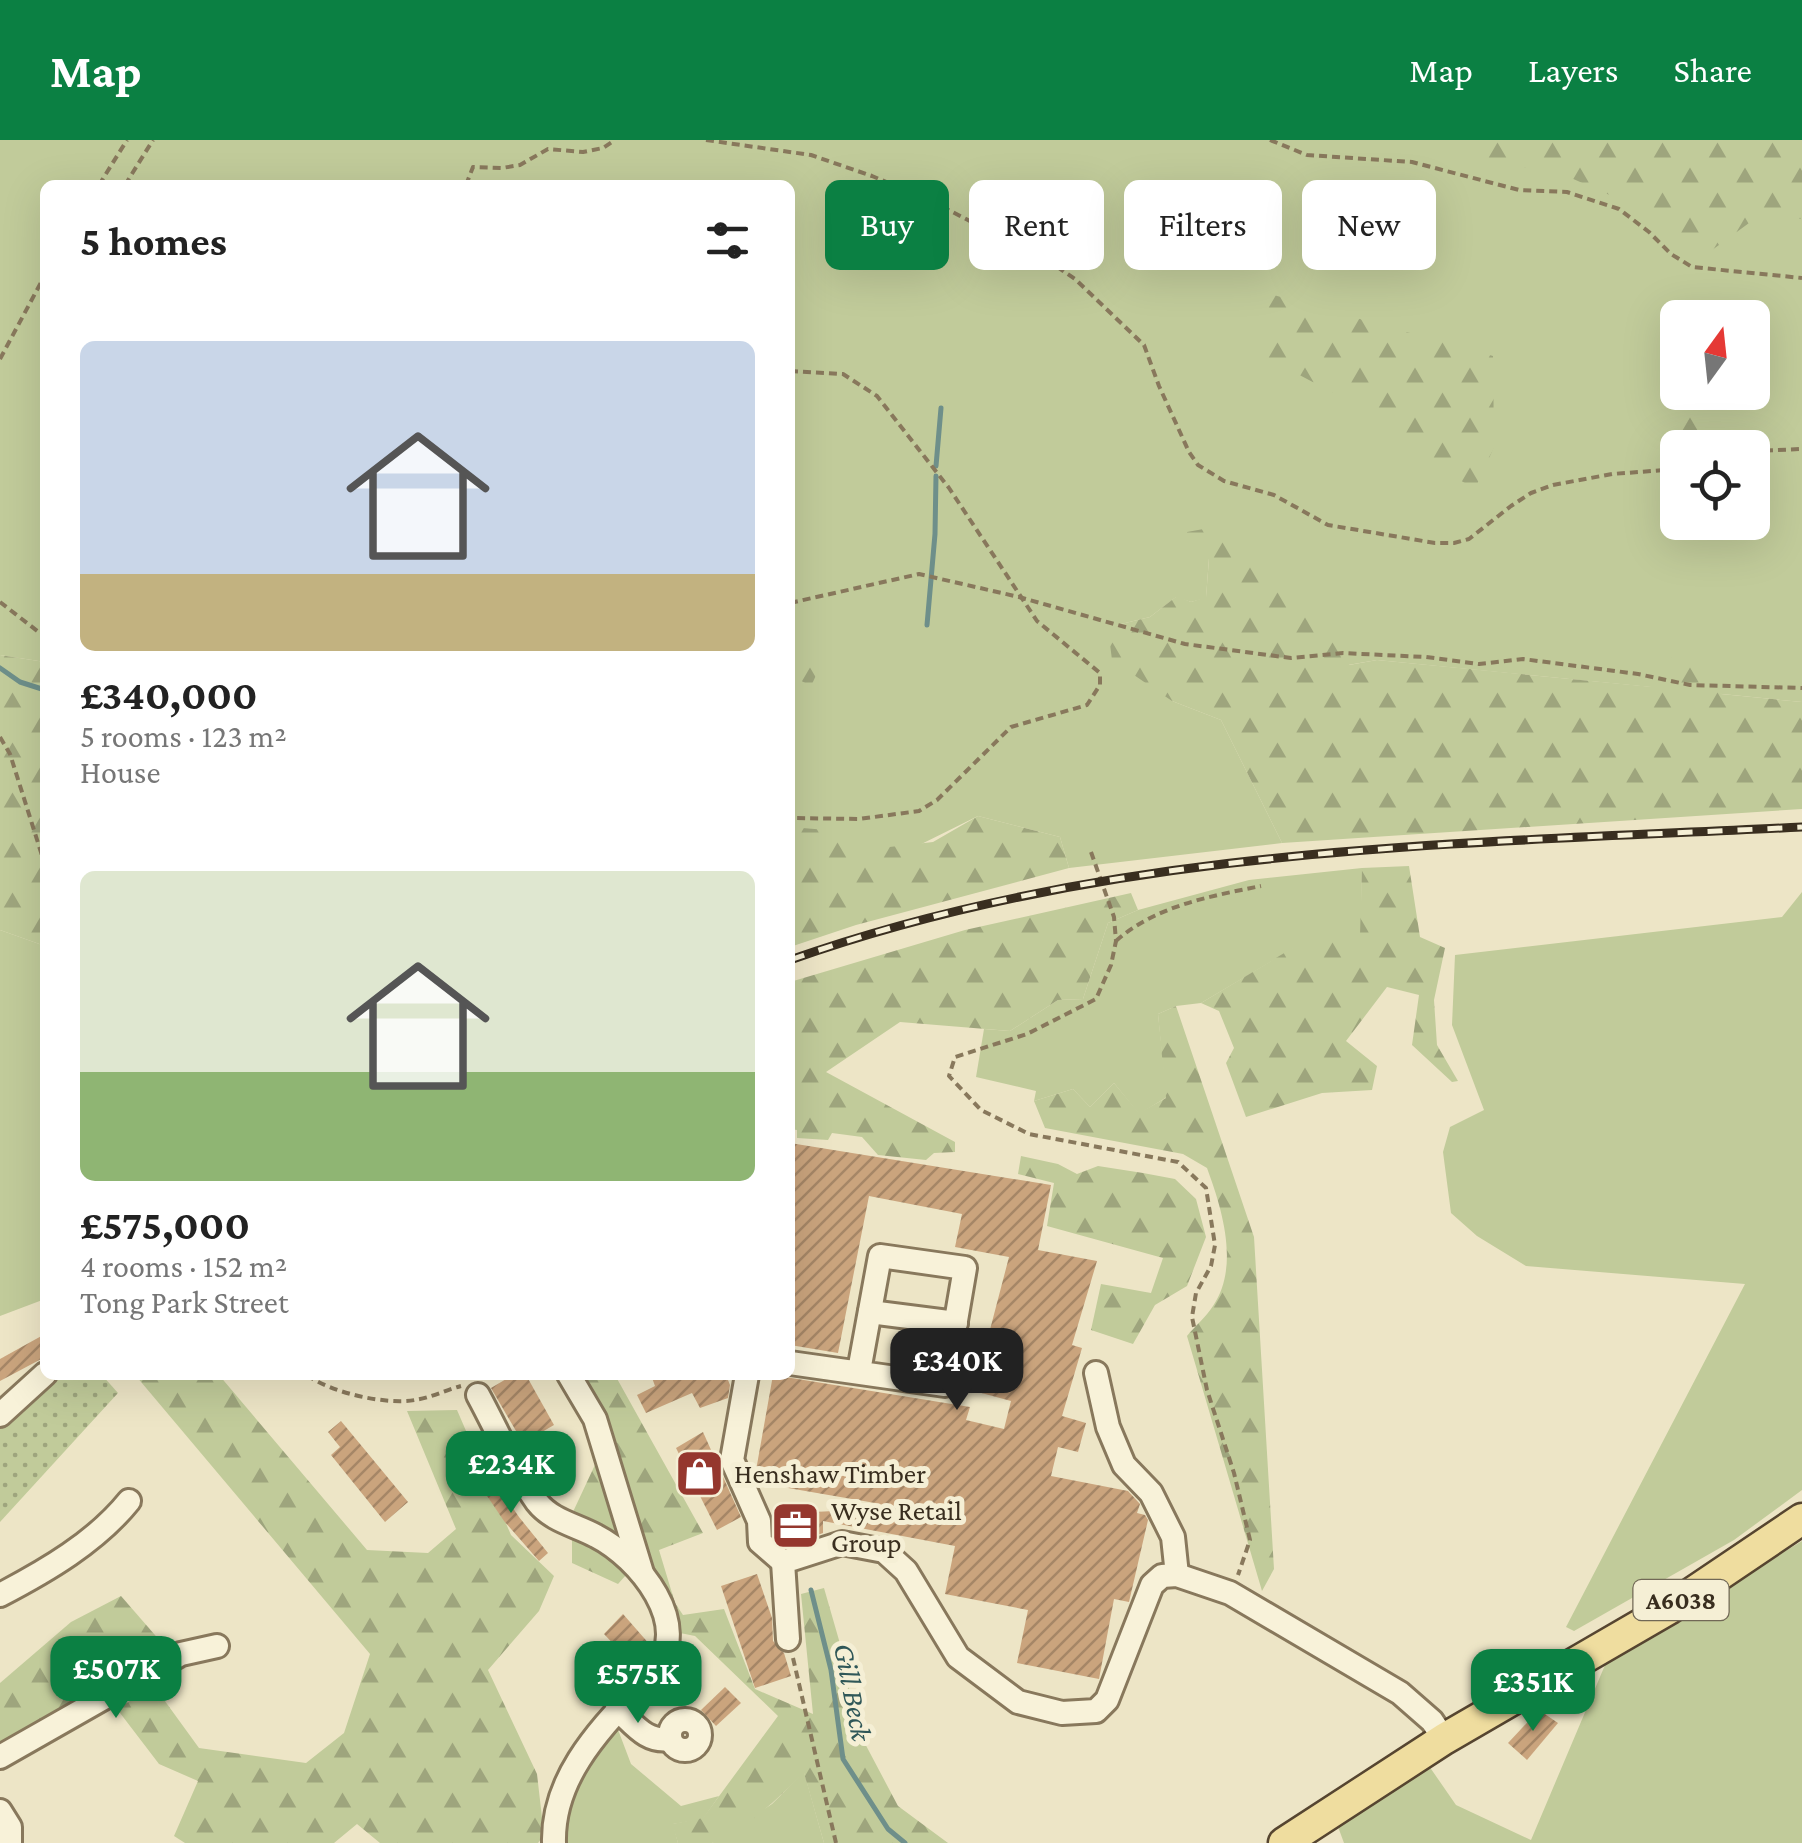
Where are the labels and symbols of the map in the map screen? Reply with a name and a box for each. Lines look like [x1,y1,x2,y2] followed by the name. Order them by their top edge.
[1660,300,1770,410] north arrow
[887,1328,1027,1413] pin: £340K
[441,1431,581,1516] pin: £234K
[673,1447,725,1499] shop icon: Henshaw Timber
[734,1458,926,1489] place label: Henshaw Timber
[831,1495,962,1558] place label: Wyse Retail Group
[770,1500,822,1552] office icon: Wyse Retail Group
[1634,1580,1728,1620] road number: A6038
[46,1636,186,1721] pin: £507K
[828,1640,879,1745] water label: Gill Beck
[568,1641,708,1726] pin: £575K
[1463,1649,1603,1734] pin: £351K

